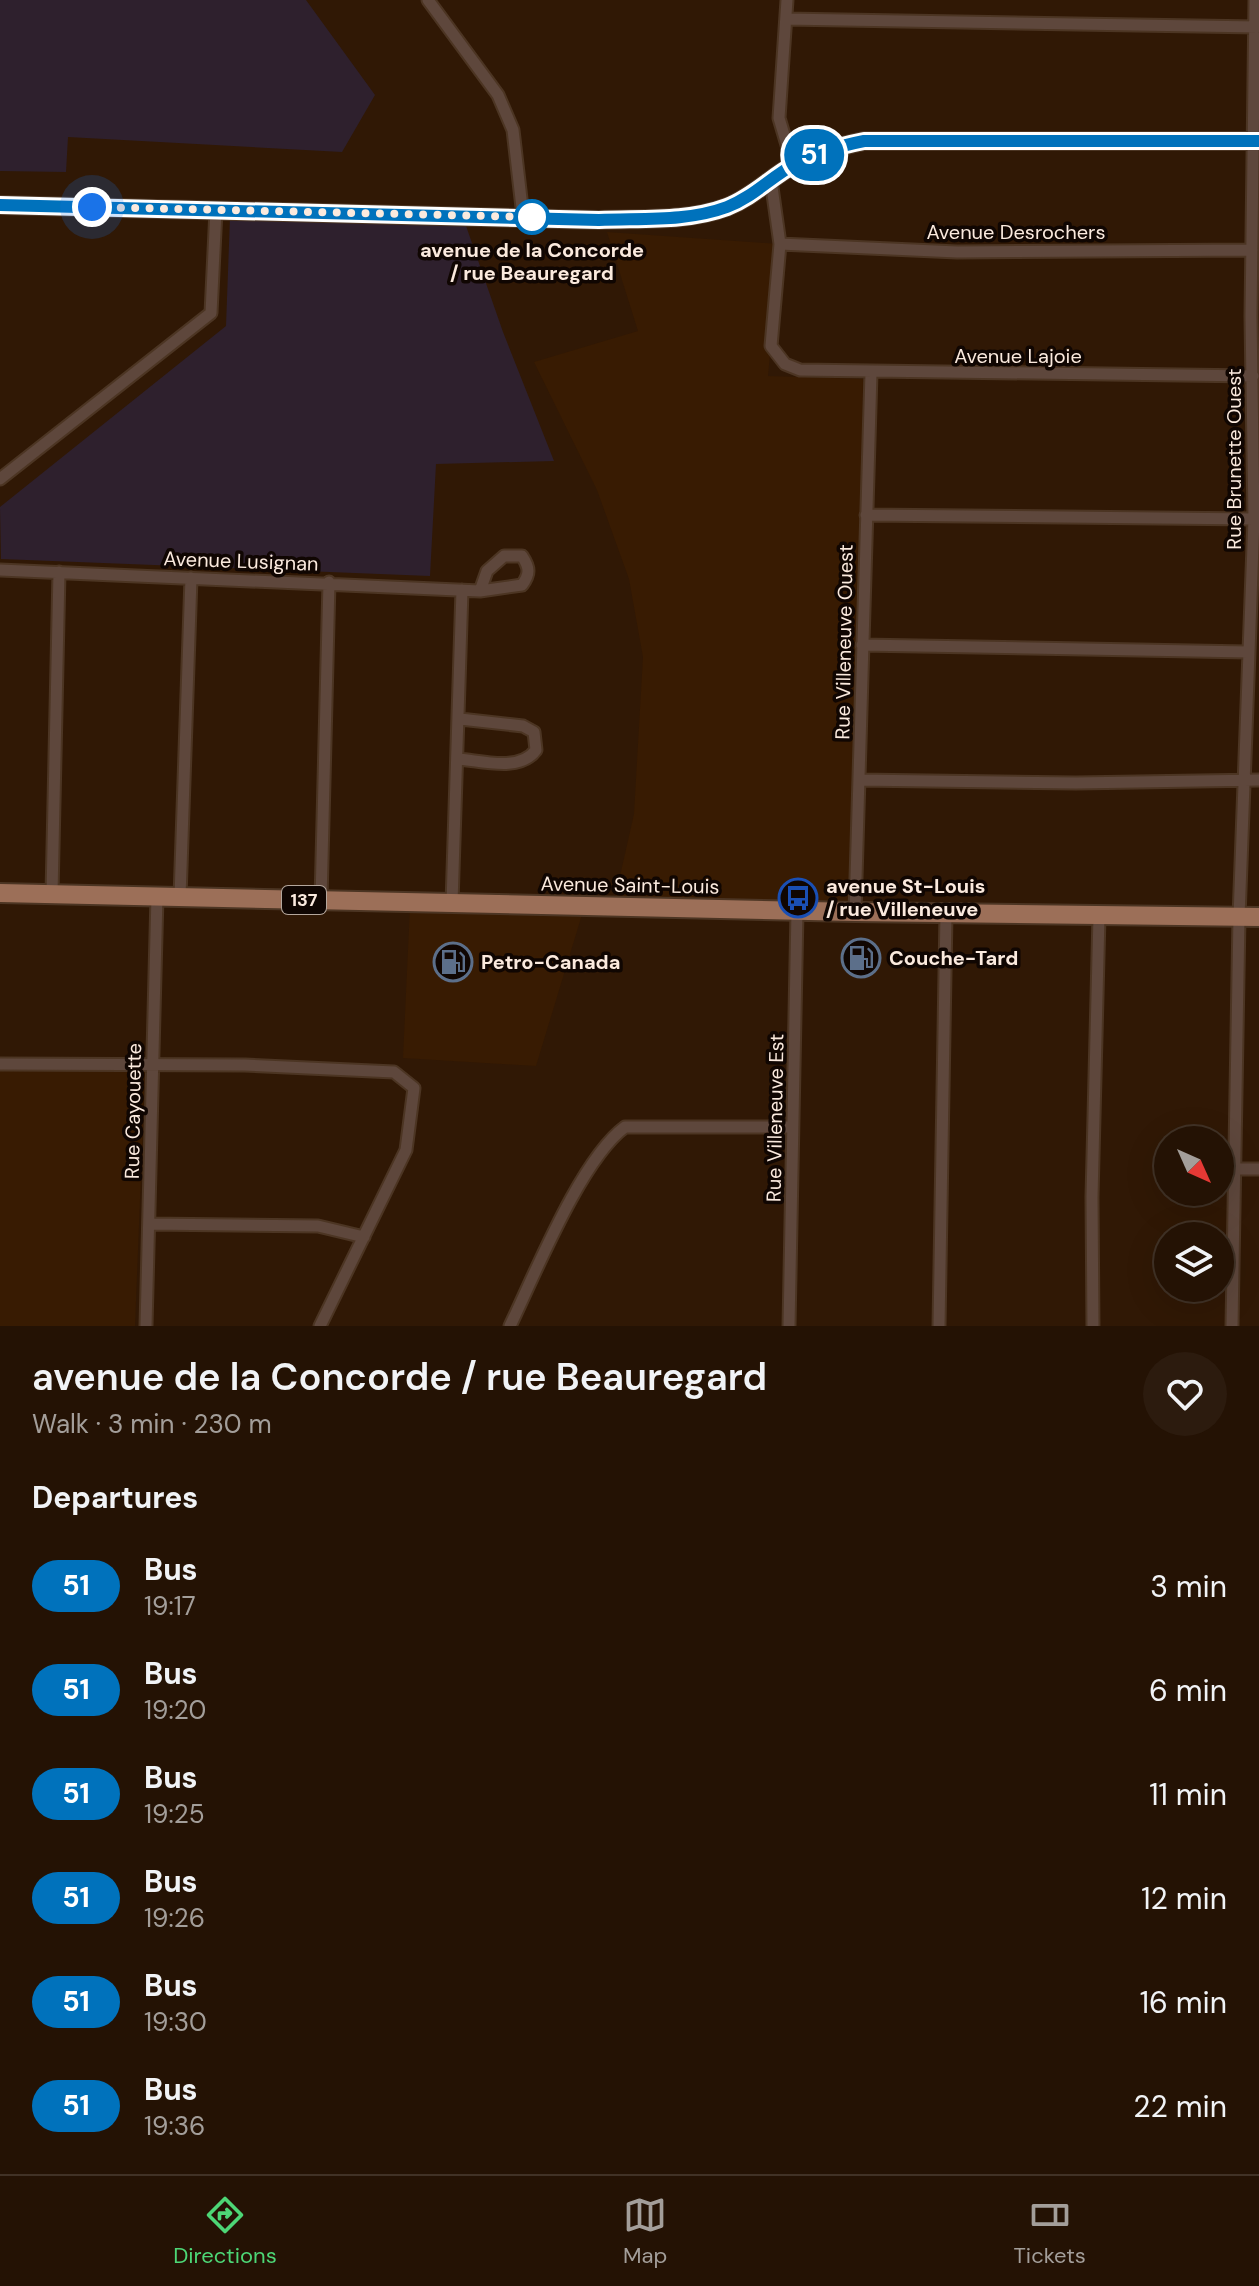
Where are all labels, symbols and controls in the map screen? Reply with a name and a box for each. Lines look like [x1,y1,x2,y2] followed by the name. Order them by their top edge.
[778,129,850,181] line badge: 51
[800,136,828,173] text: 51
[72,187,112,227] your location
[515,200,549,234] marker: avenue de la Concorde / rue Beauregard
[926,219,1106,245] street label: Avenue Desrochers
[420,237,644,286] place label: avenue de la Concorde / rue Beauregard
[954,343,1082,369] street label: Avenue Lajoie
[1221,368,1247,550] street label: Rue Brunette Ouest
[829,544,859,740] street label: Rue Villeneuve Ouest
[163,545,319,577] street label: Avenue Lusignan
[540,870,720,900] street label: Avenue Saint-Louis
[826,873,985,922] place label: avenue St-Louis / rue Villeneuve
[777,877,819,919] bus stop icon: avenue St-Louis / rue Villeneuve
[282,886,326,914] road number: 137
[840,937,882,979] fuel station icon: Couche-Tard
[432,941,474,983] fuel station icon: Petro-Canada
[889,945,1018,971] place label: Couche-Tard
[481,949,620,975] place label: Petro-Canada
[761,1034,789,1202] street label: Rue Villeneuve Est
[119,1043,147,1179] street label: Rue Cayouette
[1154,1126,1234,1206] north arrow
[1154,1126,1234,1302] map controls
[1154,1222,1234,1302] button: layers
[32,1352,767,1402] text: avenue de la Concorde / rue Beauregard
[1143,1352,1227,1436] button: heart
[32,1407,272,1441] text: Walk · 3 min · 230 m
[32,1478,198,1517] text: Departures
[144,1550,198,1589] text: Bus
[62,1567,90,1604] text: 51
[1150,1567,1227,1606] text: 3 min
[144,1589,196,1623] text: 19:17
[144,1654,198,1693] text: Bus
[62,1671,90,1708] text: 51
[1149,1671,1227,1710] text: 6 min
[144,1693,206,1727] text: 19:20
[144,1758,198,1797] text: Bus
[62,1775,90,1812] text: 51
[1149,1775,1227,1814] text: 11 min
[144,1797,205,1831] text: 19:25
[144,1862,198,1901] text: Bus
[62,1879,90,1916] text: 51
[1141,1879,1227,1918] text: 12 min
[144,1901,205,1935] text: 19:26
[144,1966,198,2005] text: Bus
[62,1983,90,2020] text: 51
[1140,1983,1227,2022] text: 16 min
[144,2005,207,2039] text: 19:30
[144,2070,198,2109] text: Bus
[62,2087,90,2124] text: 51
[1133,2087,1227,2126] text: 22 min
[144,2109,205,2143] text: 19:36
[173,2193,277,2270] tab: Directions
[623,2193,667,2270] tab: Map
[1014,2193,1086,2270] tab: Tickets

